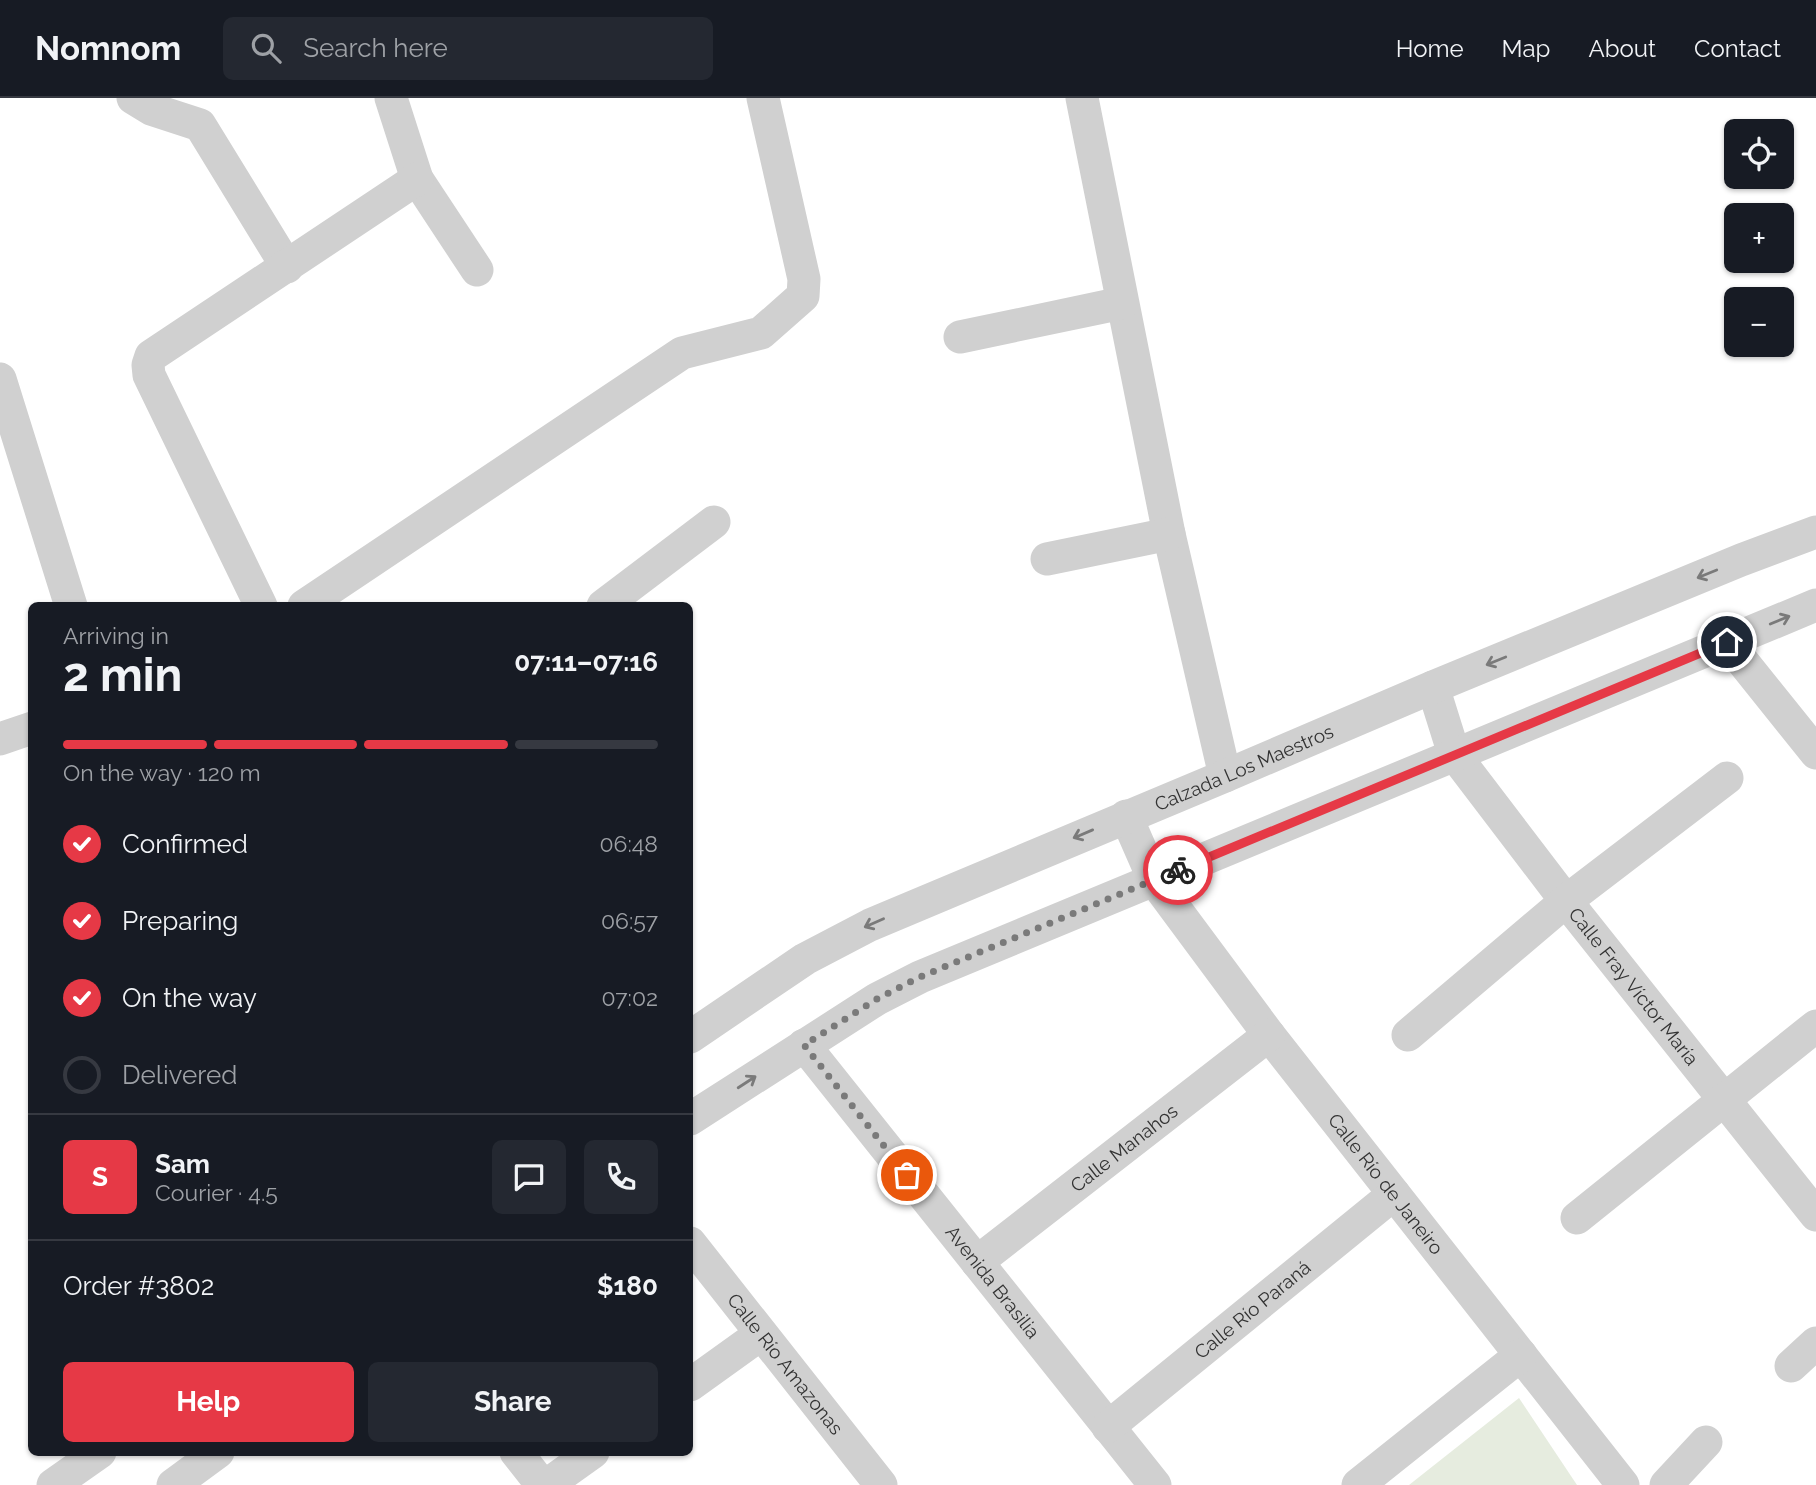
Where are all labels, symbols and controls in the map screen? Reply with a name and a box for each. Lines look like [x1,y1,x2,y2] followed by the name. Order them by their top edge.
[223,17,713,80] search box
[35,29,181,68] text: Nomnom
[247,29,285,67] icon: search
[303,33,448,63] text: Search here
[1396,34,1464,63] text: Home
[1502,34,1550,63] text: Map
[1588,34,1656,63] text: About
[1694,34,1781,63] text: Contact
[1724,119,1794,357] map controls
[1724,119,1794,189] button: locate
[1724,203,1794,273] button: +
[1724,287,1794,357] button: −
[1696,568,1718,581] one-way arrow
[1697,612,1757,672] pin
[1769,613,1791,626] one-way arrow
[63,622,169,649] text: Arriving in
[1708,623,1746,661] icon: home
[514,647,658,677] text: 07:11–07:16
[63,648,182,702] text: 2 min
[1486,655,1508,668] one-way arrow
[1151,720,1337,815] street label: Calzada Los Maestros
[63,759,261,786] text: On the way · 120 m
[63,825,101,863] icon: check
[1073,828,1095,841] one-way arrow
[122,829,248,859] text: Confirmed
[600,830,658,857] text: 06:48
[1143,835,1213,905] courier
[1159,851,1197,889] icon: bike
[63,902,101,940] icon: check
[1564,903,1703,1069] street label: Calle Fray Víctor María
[122,906,238,936] text: Preparing
[601,907,658,934] text: 06:57
[864,917,885,930] one-way arrow
[63,979,101,1017] icon: check
[122,983,257,1013] text: On the way
[601,984,658,1011] text: 07:02
[122,1060,237,1090] text: Delivered
[736,1074,756,1088] one-way arrow
[1066,1099,1182,1196] street label: Calle Manahos
[1324,1109,1448,1259] street label: Calle Río de Janeiro
[492,1140,566,1214] button: chat
[584,1140,658,1214] button: phone
[877,1145,937,1205] pin
[155,1149,210,1179] text: Sam
[888,1156,926,1194] icon: bag
[92,1162,108,1192] text: S
[155,1179,278,1206] text: Courier · 4.5
[941,1221,1045,1343] street label: Avenida Brasilia
[1190,1256,1315,1363] street label: Calle Río Paraná
[63,1271,214,1301] text: Order #3802
[597,1271,658,1301] text: $180
[723,1289,848,1439] street label: Calle Río Amazonas
[63,1362,354,1442] button: Help
[368,1362,658,1442] button: Share

